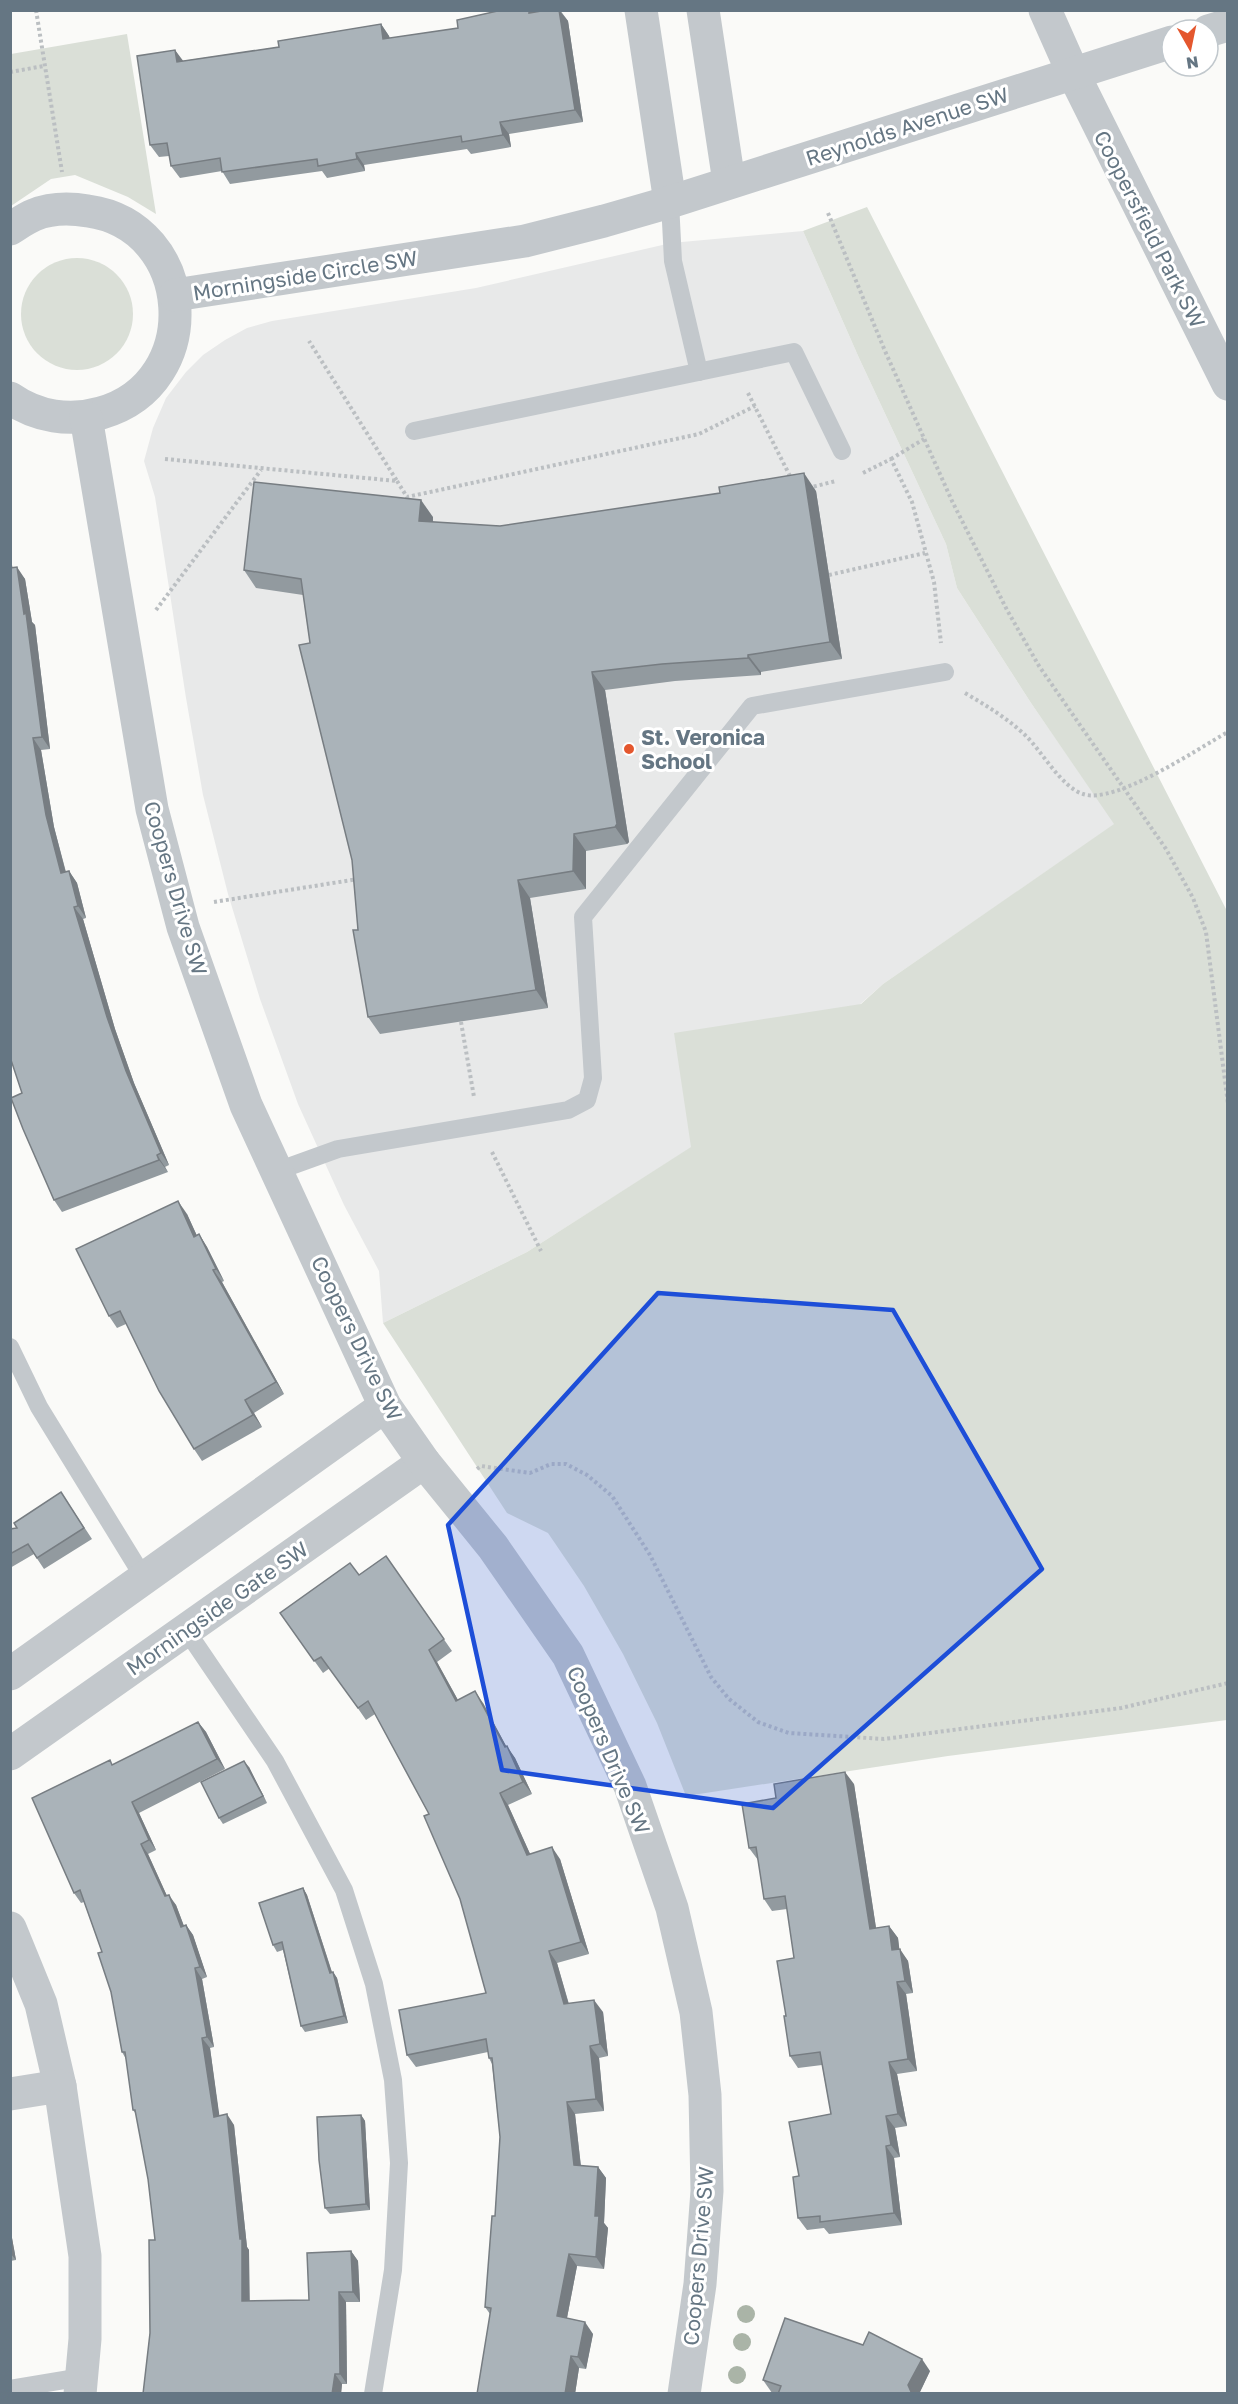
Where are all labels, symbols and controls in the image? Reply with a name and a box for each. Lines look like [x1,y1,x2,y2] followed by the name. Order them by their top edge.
[1160,18,1220,78] north arrow
[1185,52,1200,74] text: N
[802,81,1012,171] street label: Reynolds Avenue SW
[1089,126,1211,332] street label: Coopersfield Park SW
[191,244,419,306] street label: Morningside Circle SW
[641,724,765,774] place label: St. Veronica School
[622,742,636,756] marker: St. Veronica School
[139,798,213,978] street label: Coopers Drive SW
[306,1251,408,1425] street label: Coopers Drive SW
[121,1535,313,1681] street label: Morningside Gate SW
[562,1662,656,1838] street label: Coopers Drive SW
[677,2165,719,2347] street label: Coopers Drive SW

